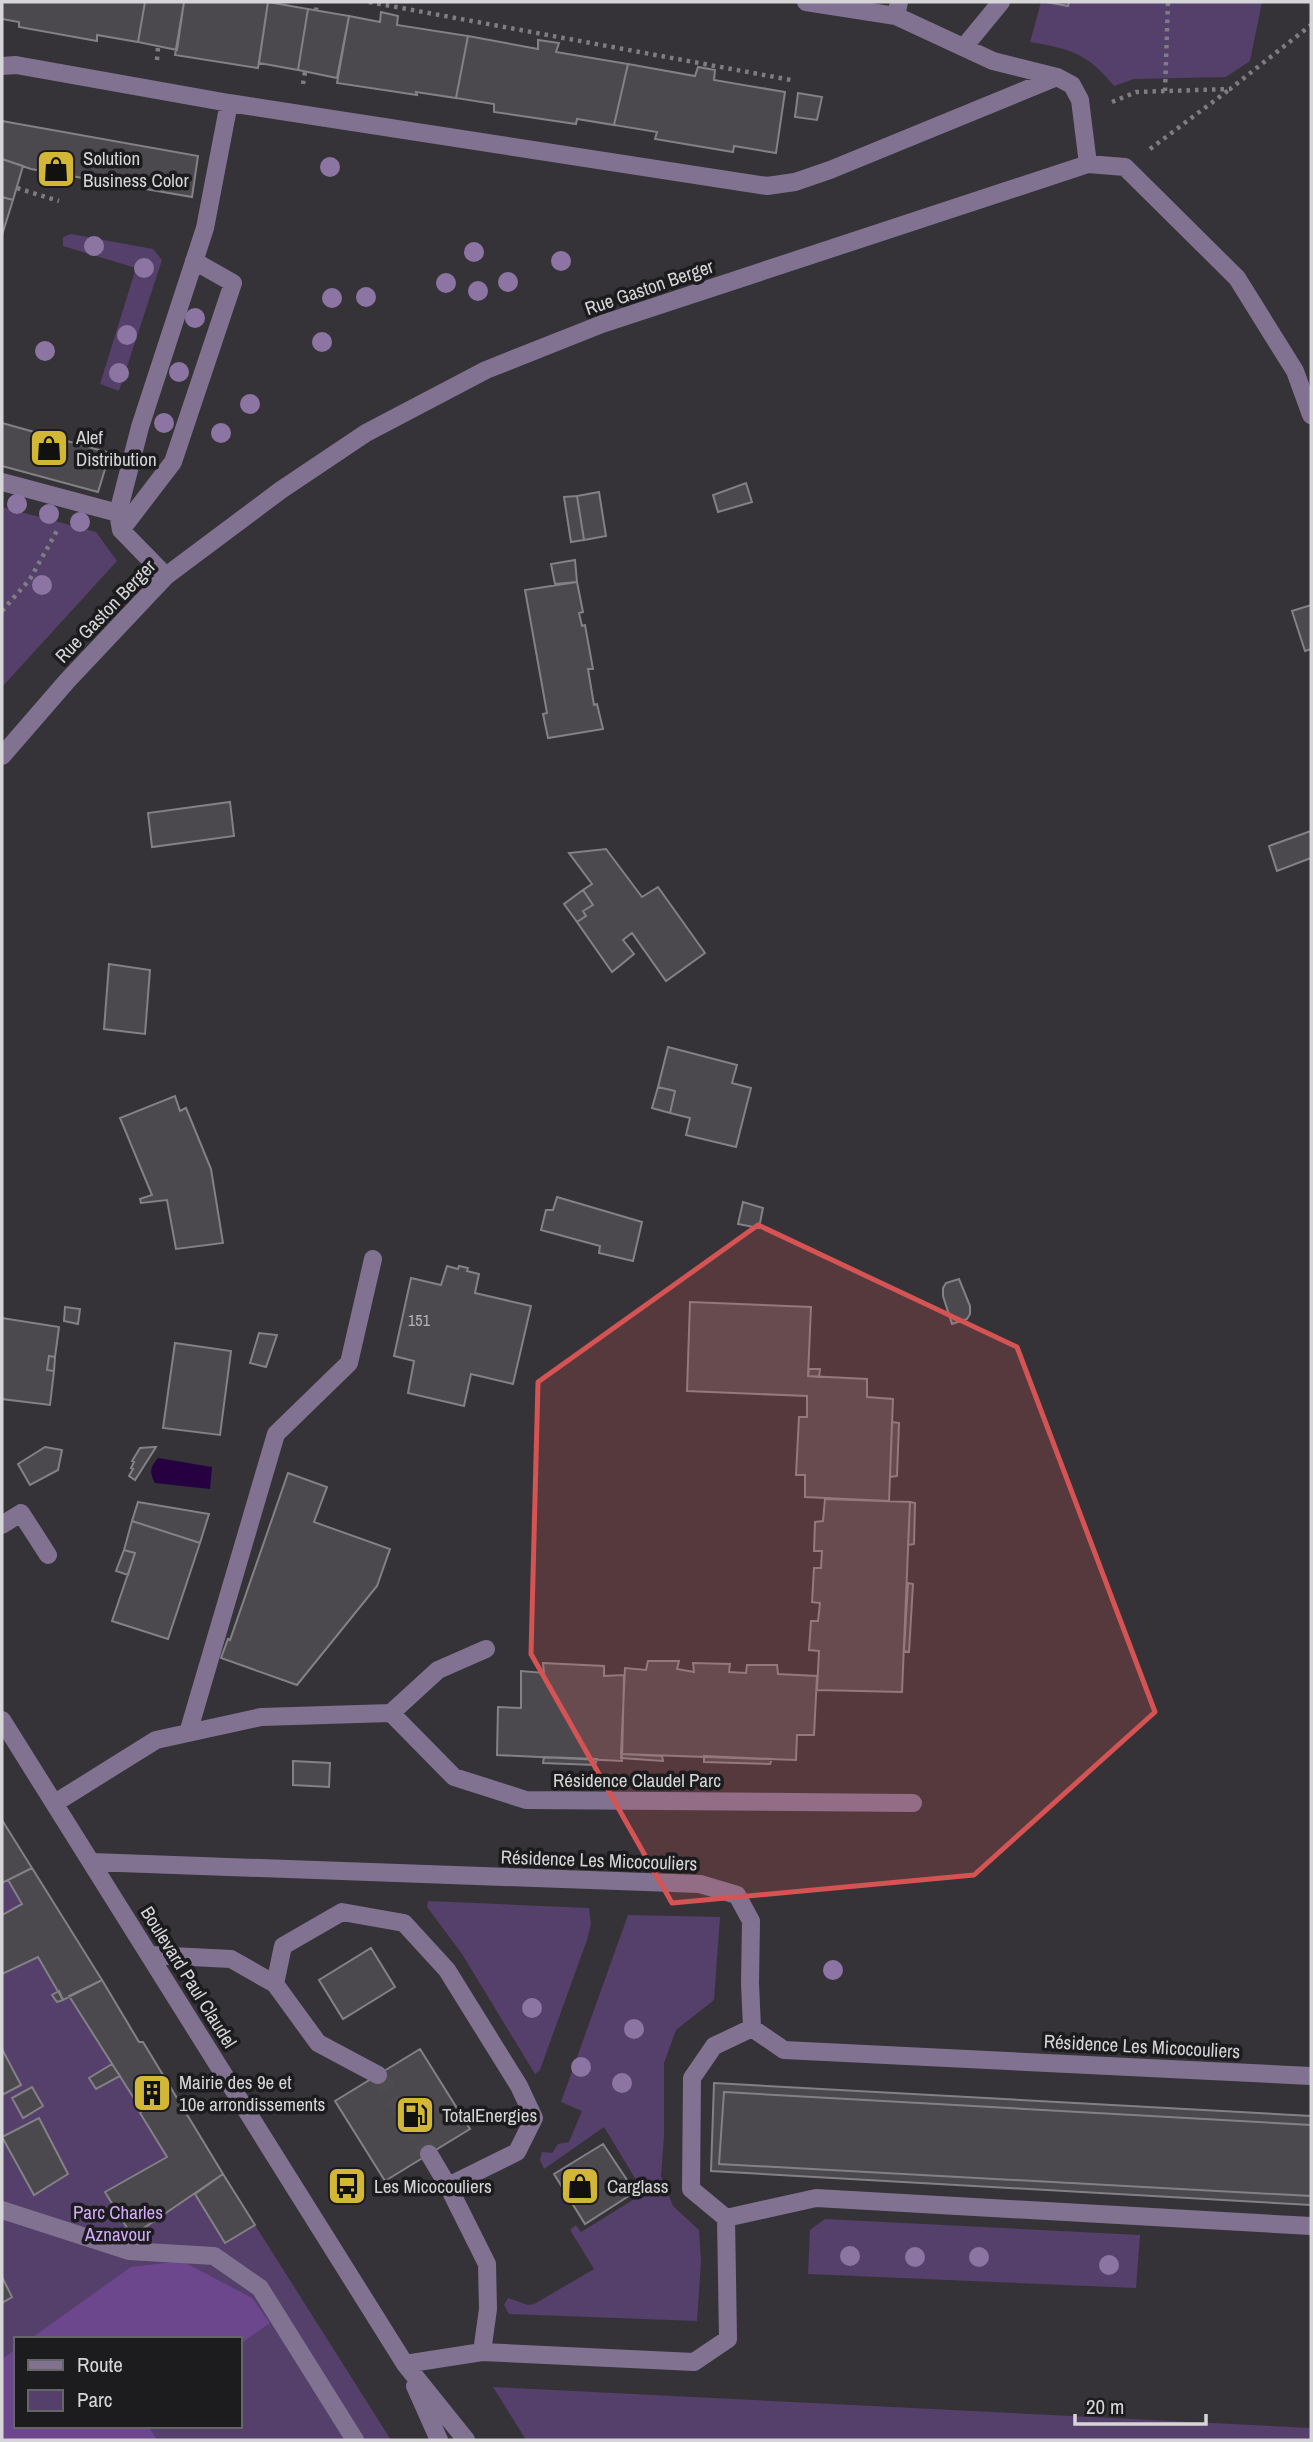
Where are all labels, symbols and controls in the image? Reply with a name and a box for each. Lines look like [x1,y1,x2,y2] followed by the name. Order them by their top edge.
[83,145,189,193] place label: Solution Business Color
[35,148,77,190] shop icon: Solution Business Color
[581,253,717,321] street label: Rue Gaston Berger
[75,424,157,472] place label: Alef Distribution
[28,427,70,469] shop icon: Alef Distribution
[49,553,162,668] street label: Rue Gaston Berger
[408,1309,431,1331] house number: 151
[553,1767,721,1793] street label: Résidence Claudel Parc
[500,1844,698,1876] street label: Résidence Les Micocouliers
[135,1901,243,2053] street label: Boulevard Paul Claudel
[1043,2028,1241,2064] street label: Résidence Les Micocouliers
[179,2069,326,2117] place label: Mairie des 9e et 10e arrondissements
[131,2072,173,2114] building icon: Mairie des 9e et 10e arrondissements
[394,2094,436,2136] fuel station icon: TotalEnergies
[442,2102,537,2128] place label: TotalEnergies
[326,2165,368,2207] bus stop icon: Les Micocouliers
[559,2165,601,2207] shop icon: Carglass
[374,2173,492,2199] place label: Les Micocouliers
[607,2173,669,2199] place label: Carglass
[73,2199,163,2247] park label: Parc Charles Aznavour
[14,2337,242,2428] legend
[77,2350,123,2379] text: Route
[1075,2382,1206,2426] scale bar
[77,2385,112,2414] text: Parc
[1086,2392,1124,2421] text: 20 m

